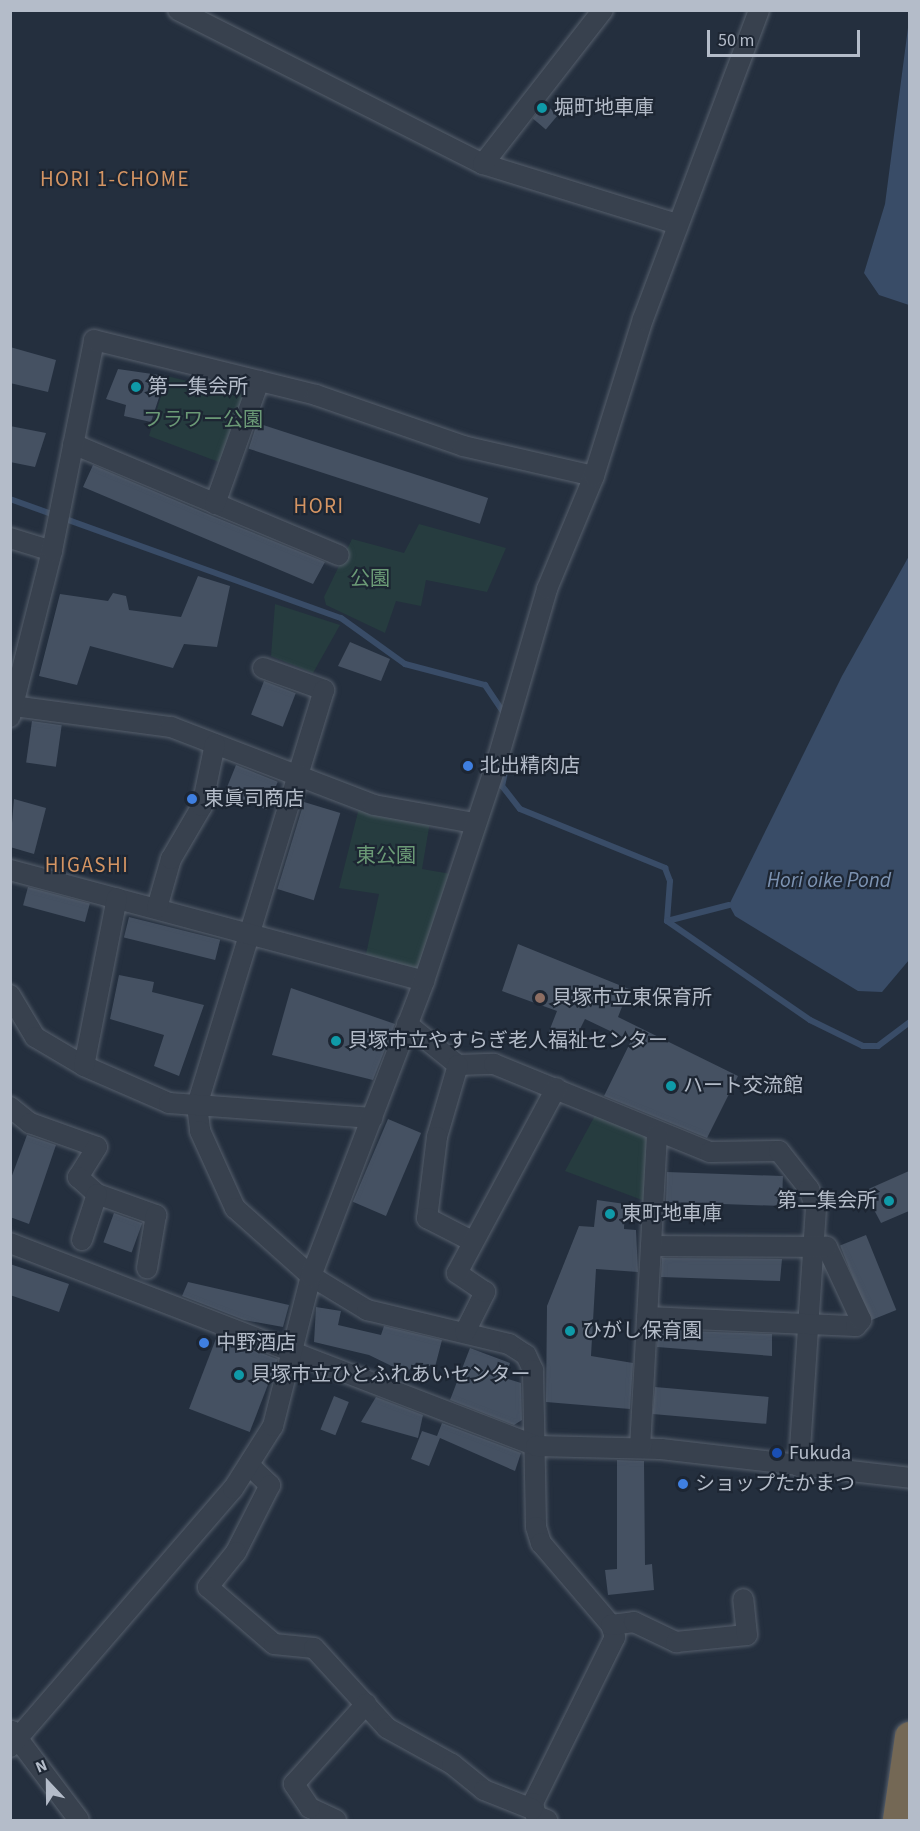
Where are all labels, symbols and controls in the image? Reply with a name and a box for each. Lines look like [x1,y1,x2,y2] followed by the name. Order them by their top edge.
[710,18,863,56] scale bar
[718,28,754,53] text: 50 m
[554,96,654,120] place label: 堀町地車庫
[535,101,549,115] marker: 堀町地車庫
[40,166,190,192] district label: HORI 1-CHOME
[148,375,248,399] place label: 第一集会所
[129,380,143,394] marker: 第一集会所
[143,408,263,432] park label: フラワー公園
[293,493,345,519] district label: HORI
[350,567,390,591] park label: 公園
[480,754,580,778] place label: 北出精肉店
[461,759,475,773] marker: 北出精肉店
[204,787,304,811] place label: 東眞司商店
[185,792,199,806] marker: 東眞司商店
[356,844,416,868] park label: 東公園
[45,852,129,878] district label: HIGASHI
[767,867,891,893] water label: Hori oike Pond
[552,986,712,1010] place label: 貝塚市立東保育所
[533,991,547,1005] marker: 貝塚市立東保育所
[348,1029,668,1053] place label: 貝塚市立やすらぎ老人福祉センター
[329,1034,343,1048] marker: 貝塚市立やすらぎ老人福祉センター
[683,1074,803,1098] place label: ハート交流館
[664,1079,678,1093] marker: ハート交流館
[777,1189,877,1213] place label: 第二集会所
[882,1194,896,1208] marker: 第二集会所
[622,1202,722,1226] place label: 東町地車庫
[603,1207,617,1221] marker: 東町地車庫
[582,1319,702,1343] place label: ひがし保育園
[563,1324,577,1338] marker: ひがし保育園
[216,1331,296,1355] place label: 中野酒店
[197,1336,211,1350] marker: 中野酒店
[251,1363,531,1387] place label: 貝塚市立ひとふれあいセンター
[232,1368,246,1382] marker: 貝塚市立ひとふれあいセンター
[789,1441,851,1465] place label: Fukuda
[770,1446,784,1460] marker: Fukuda
[695,1472,855,1496] place label: ショップたかまつ
[676,1477,690,1491] marker: ショップたかまつ
[18,1753,78,1813] north arrow
[32,1754,50,1779] text: N

